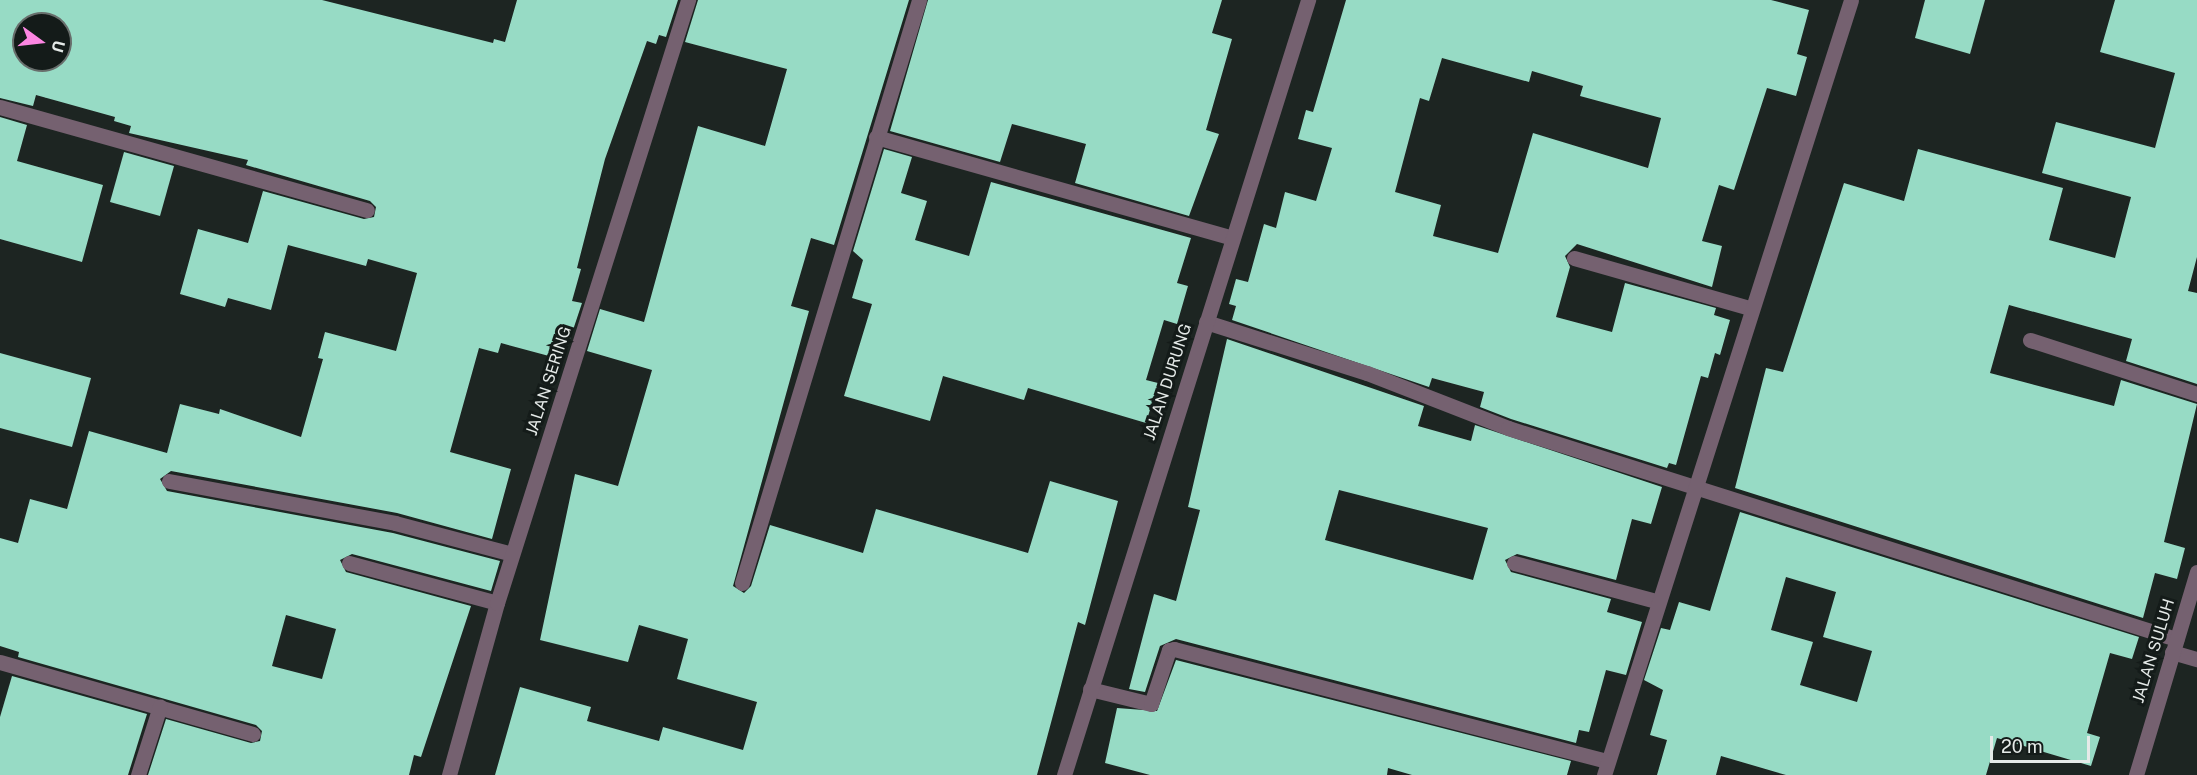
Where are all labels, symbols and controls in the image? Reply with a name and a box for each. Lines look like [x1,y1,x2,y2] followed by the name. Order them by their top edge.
[12,12,72,72] north arrow
[47,38,69,54] text: U
[1140,321,1196,443] street label: JALAN DURUNG
[522,324,576,438] street label: JALAN SERING
[2129,597,2179,705] street label: JALAN SULUH
[1993,724,2094,762] scale bar
[2001,736,2043,757] text: 20 m

